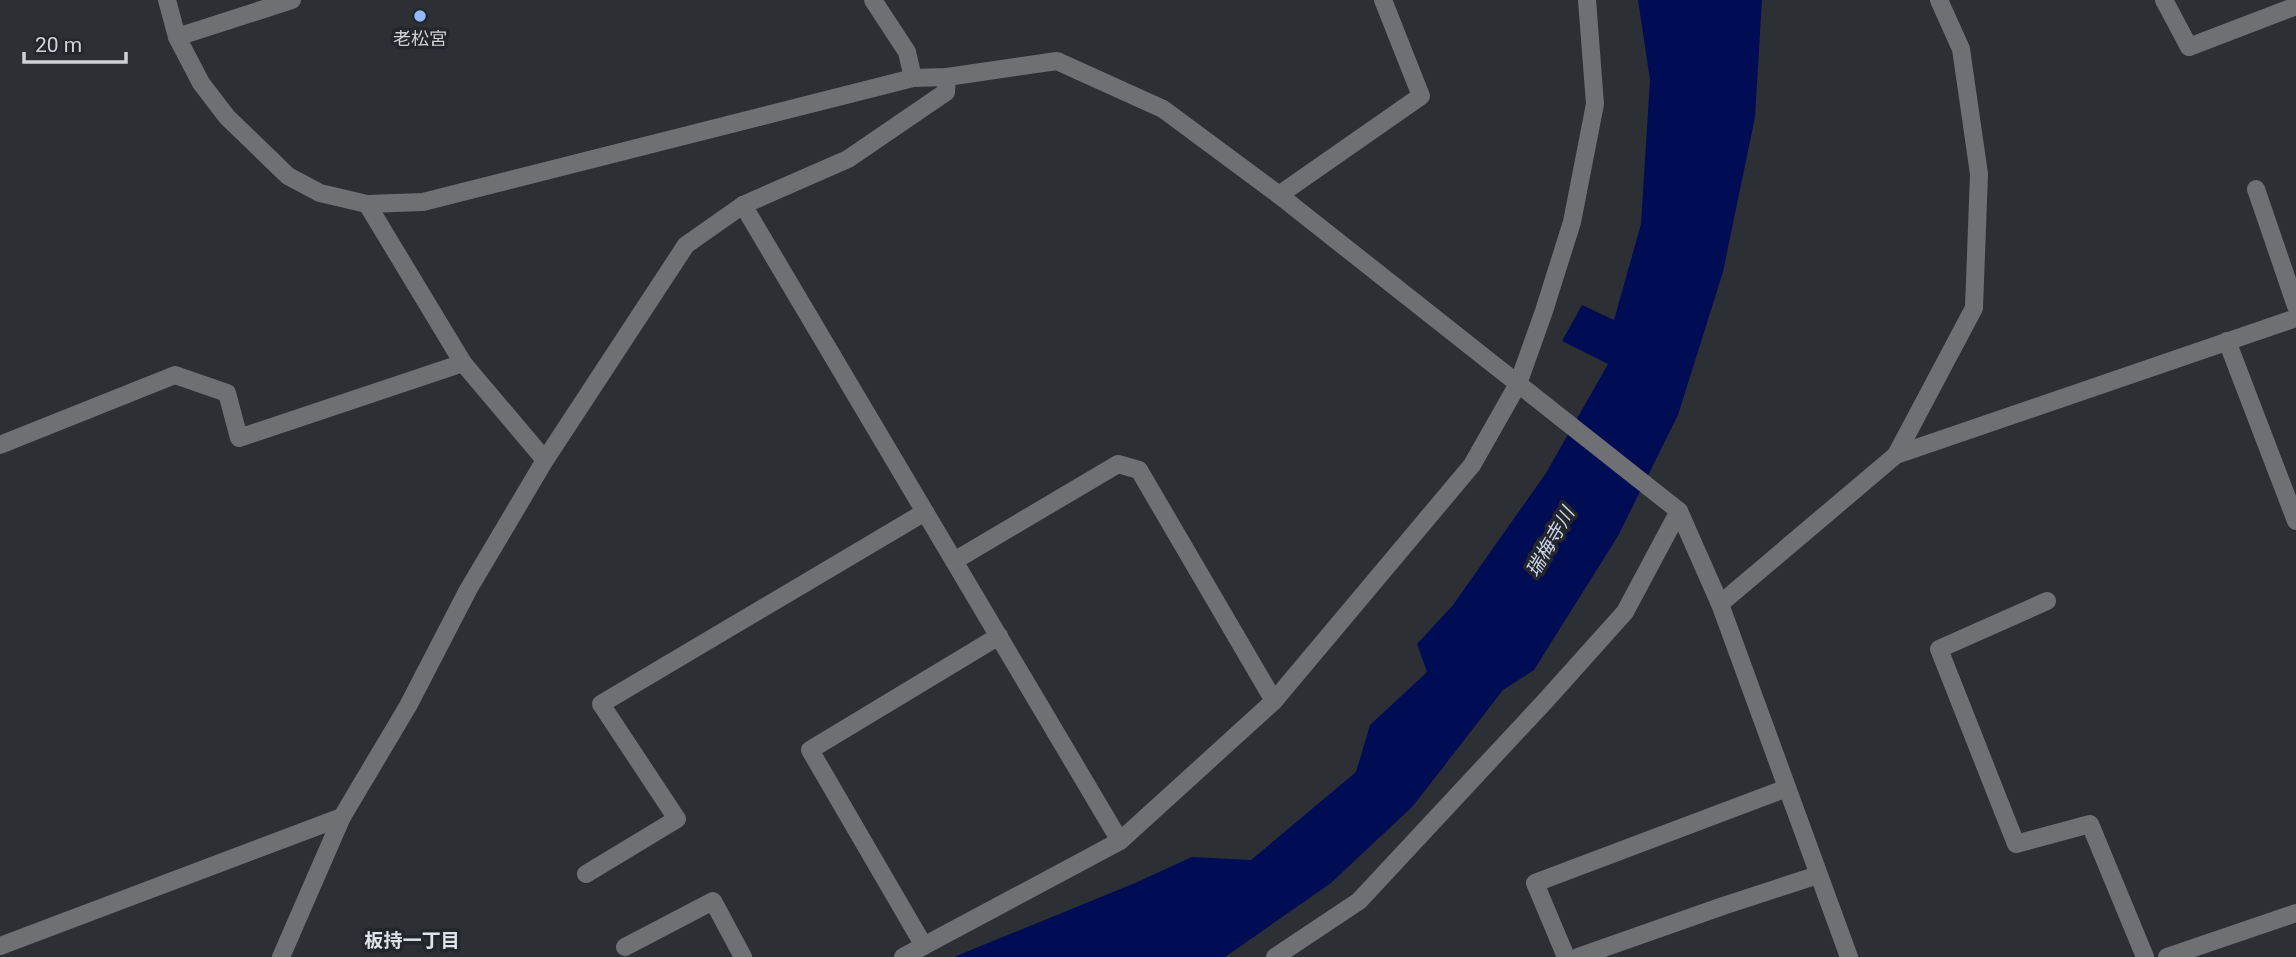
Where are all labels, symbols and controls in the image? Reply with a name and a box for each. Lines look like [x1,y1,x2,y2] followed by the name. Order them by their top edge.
[412,8,428,24] marker: 老松宮
[24,21,126,65] scale bar
[393,28,447,49] place label: 老松宮
[35,33,82,57] text: 20 m
[1521,502,1580,581] water label: 瑞梅寺川
[364,929,460,952] district label: 板持一丁目

